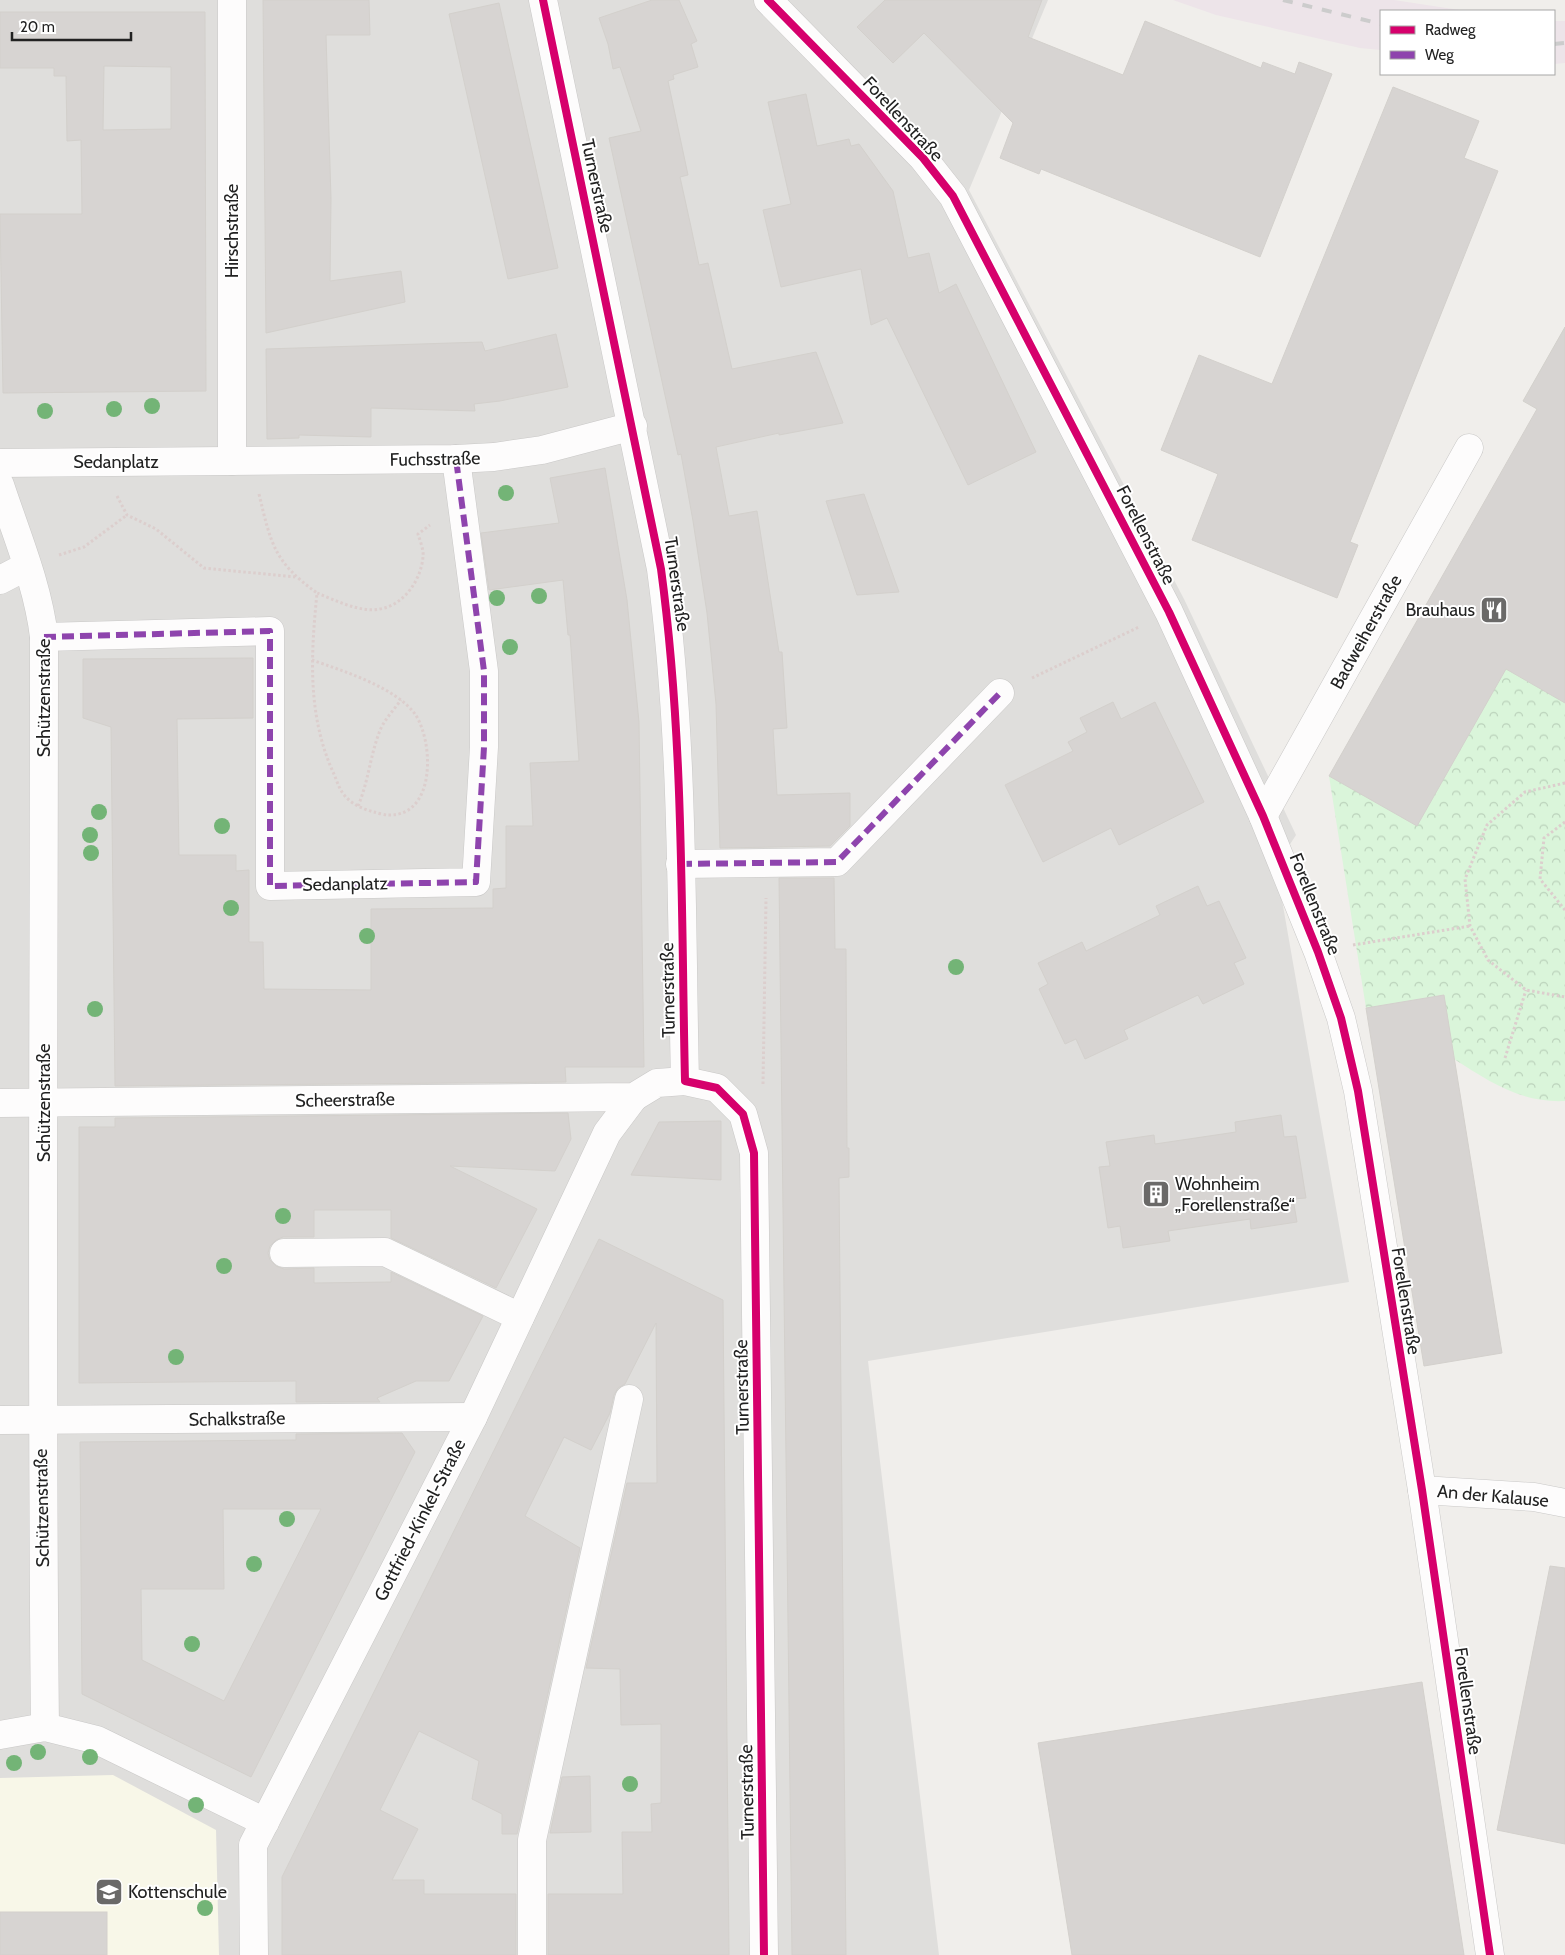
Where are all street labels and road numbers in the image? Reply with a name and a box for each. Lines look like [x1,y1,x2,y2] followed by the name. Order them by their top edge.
[858,72,948,166] street label: Forellenstraße
[576,137,618,235] street label: Turnerstraße
[221,184,243,278] street label: Hirschstraße
[389,447,481,471] street label: Fuchsstraße
[73,451,159,473] street label: Sedanplatz
[1112,482,1180,588] street label: Forellenstraße
[659,535,695,633] street label: Turnerstraße
[1326,571,1406,693] street label: Badweiherstraße
[33,639,55,757] street label: Schützenstraße
[1285,850,1345,958] street label: Forellenstraße
[302,872,389,896] street label: Sedanplatz
[656,942,680,1038] street label: Turnerstraße
[33,1044,55,1162] street label: Schützenstraße
[295,1088,395,1112] street label: Scheerstraße
[1387,1246,1425,1356] street label: Forellenstraße
[730,1339,754,1435] street label: Turnerstraße
[189,1407,285,1431] street label: Schalkstraße
[370,1435,470,1605] street label: Gottfried-Kinkel-Straße
[30,1448,54,1568] street label: Schützenstraße
[1436,1480,1550,1512] street label: An der Kalause
[1450,1646,1486,1756] street label: Forellenstraße
[735,1744,759,1840] street label: Turnerstraße

